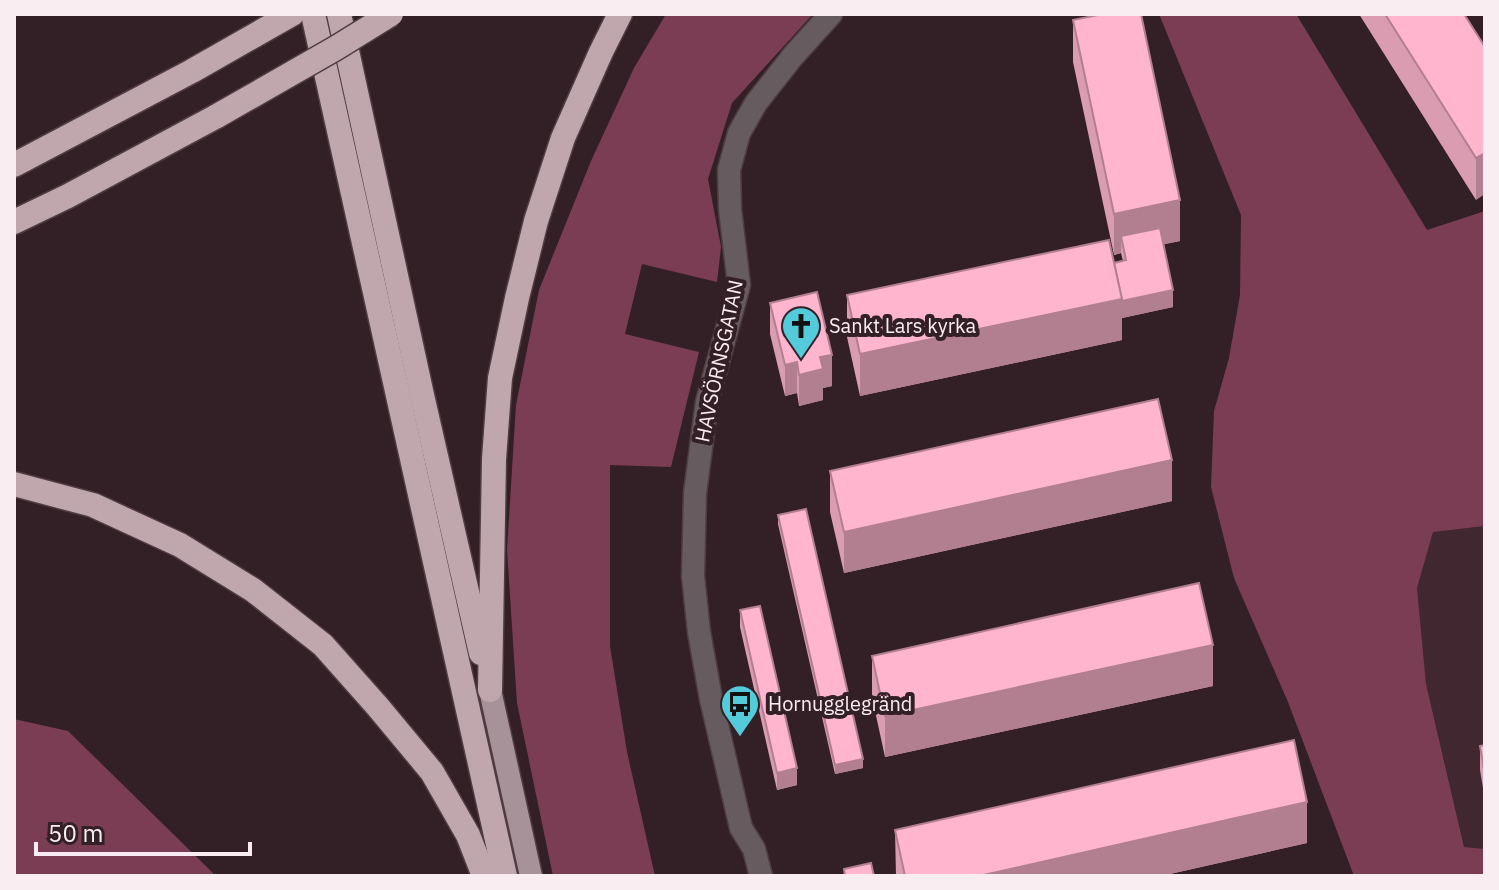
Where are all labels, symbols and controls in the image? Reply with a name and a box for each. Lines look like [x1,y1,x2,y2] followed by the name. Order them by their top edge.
[688,277,749,444] street label: HAVSÖRNSGATAN
[780,305,822,360] church icon: Sankt Lars kyrka
[829,312,977,339] place label: Sankt Lars kyrka
[719,683,761,738] bus stop icon: Hornugglegränd
[768,690,912,717] place label: Hornugglegränd
[36,806,250,856] scale bar
[48,817,103,849] text: 50 m

